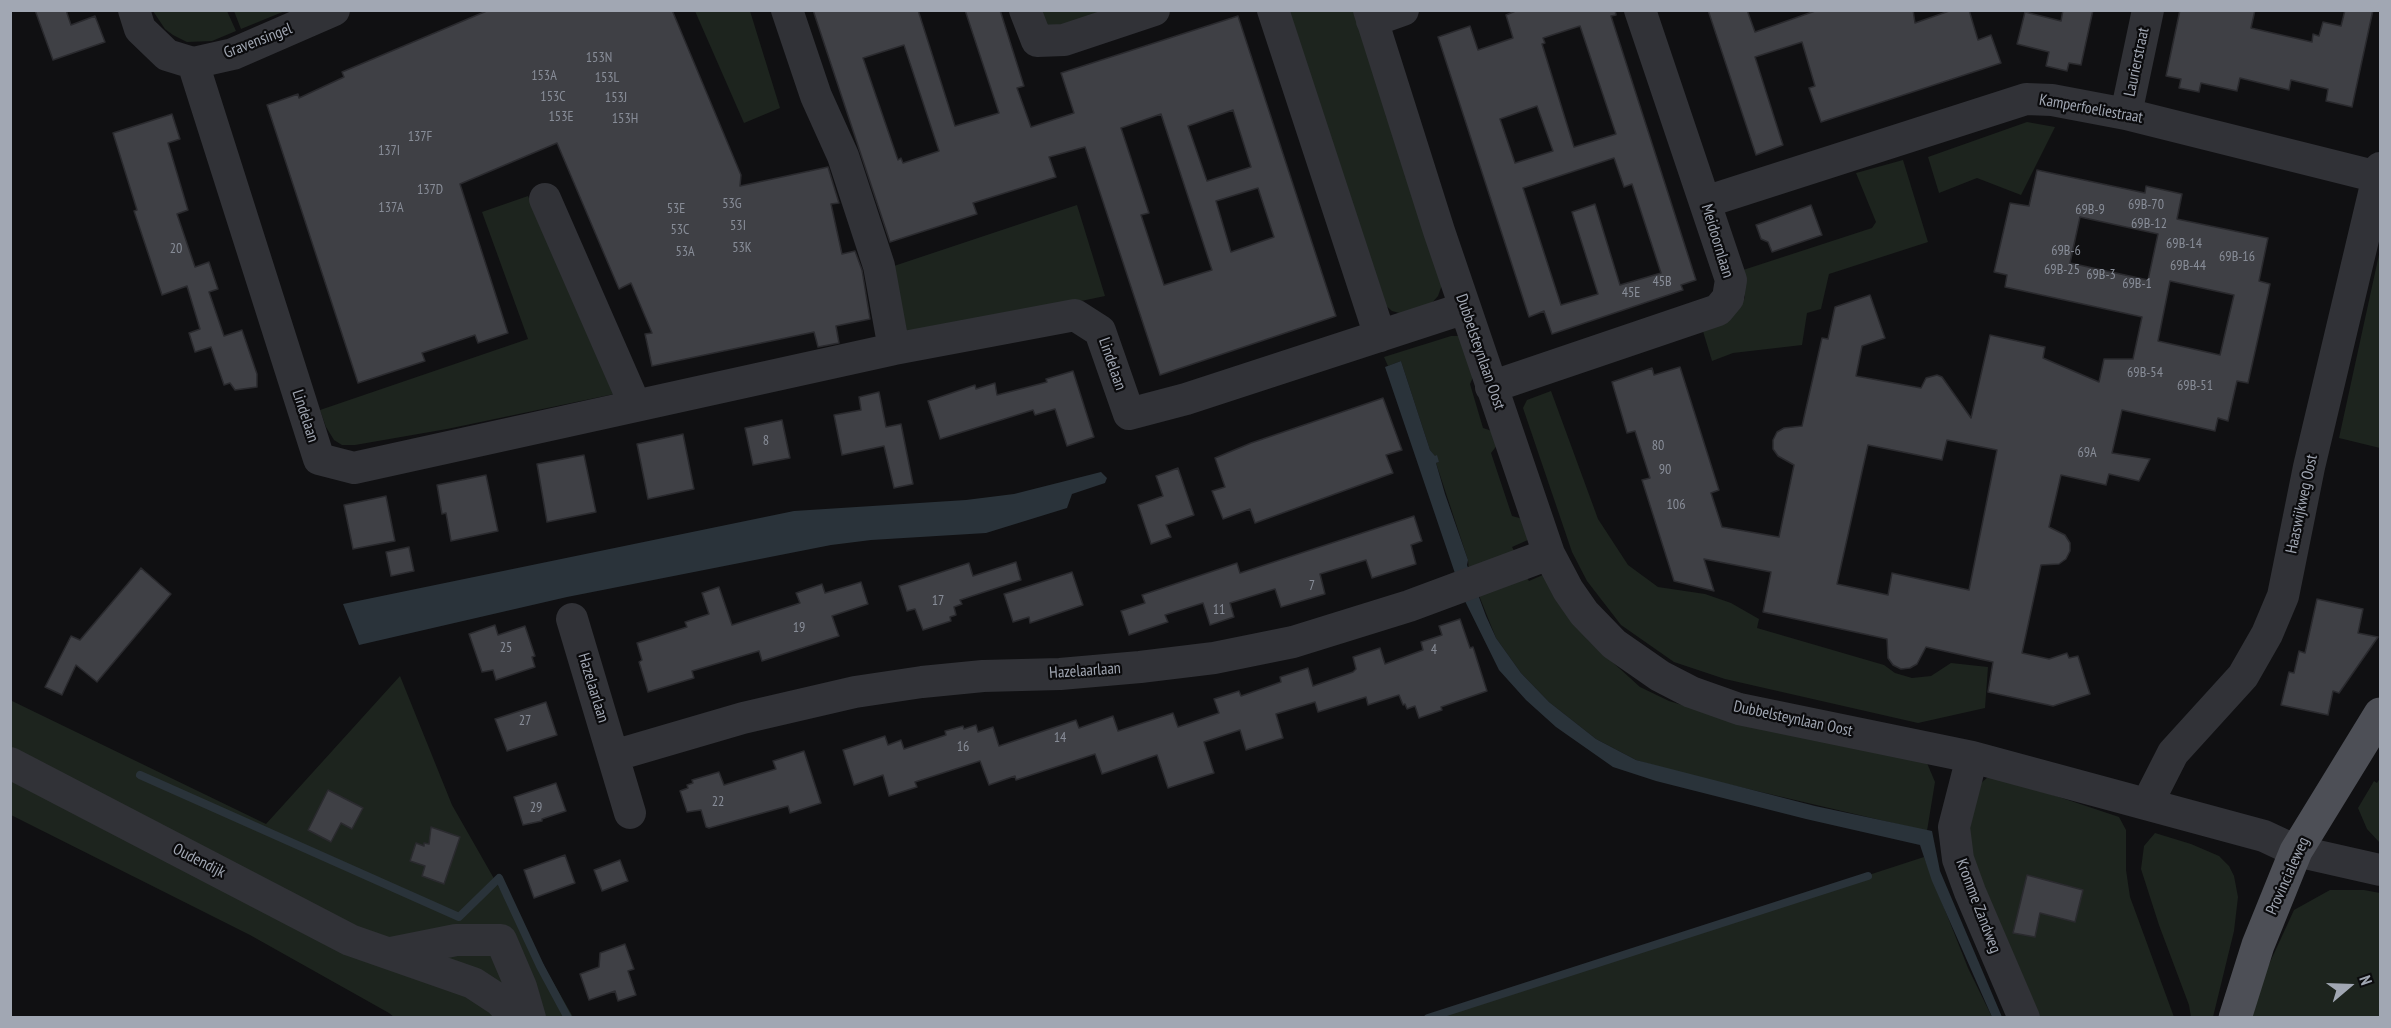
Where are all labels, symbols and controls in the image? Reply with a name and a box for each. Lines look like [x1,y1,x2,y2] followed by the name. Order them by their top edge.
[221,19,295,63] street label: Gravensingel
[2120,26,2154,98] street label: Laurierstraat
[586,50,612,66] house number: 153N
[531,68,557,84] house number: 153A
[595,70,619,86] house number: 153L
[540,89,566,105] house number: 153C
[605,90,627,106] house number: 153J
[2038,90,2144,128] street label: Kamperfoeliestraat
[549,109,573,125] house number: 153E
[612,111,638,127] house number: 153H
[408,129,432,145] house number: 137F
[378,143,400,159] house number: 137I
[417,182,443,198] house number: 137D
[722,196,742,212] house number: 53G
[2128,197,2164,213] house number: 69B-70
[378,200,404,216] house number: 137A
[667,201,685,217] house number: 53E
[1697,202,1737,280] street label: Meidoornlaan
[2075,202,2105,218] house number: 69B-9
[2131,216,2167,232] house number: 69B-12
[730,218,746,234] house number: 53I
[670,222,690,238] house number: 53C
[2166,236,2202,252] house number: 69B-14
[732,240,752,256] house number: 53K
[170,241,182,257] house number: 20
[2051,243,2081,259] house number: 69B-6
[675,244,695,260] house number: 53A
[2219,249,2255,265] house number: 69B-16
[2170,258,2206,274] house number: 69B-44
[2044,262,2080,278] house number: 69B-25
[2086,267,2116,283] house number: 69B-3
[1652,274,1672,290] house number: 45B
[2122,276,2152,292] house number: 69B-1
[1622,285,1640,301] house number: 45E
[1451,292,1509,412] street label: Dubbelsteynlaan Oost
[1094,335,1130,393] street label: Lindelaan
[2127,365,2163,381] house number: 69B-54
[2177,378,2213,394] house number: 69B-51
[287,387,323,445] street label: Lindelaan
[763,433,769,449] house number: 8
[1652,438,1664,454] house number: 80
[2077,445,2097,461] house number: 69A
[2282,453,2322,555] street label: Haaswijkweg Oost
[1659,462,1671,478] house number: 90
[1667,497,1685,513] house number: 106
[1309,578,1315,594] house number: 7
[932,593,944,609] house number: 17
[1213,602,1225,618] house number: 11
[793,620,805,636] house number: 19
[500,640,512,656] house number: 25
[1431,642,1437,658] house number: 4
[573,651,613,725] street label: Hazelaarlaan
[1049,659,1121,683] street label: Hazelaarlaan
[1732,697,1854,741] street label: Dubbelsteynlaan Oost
[519,713,531,729] house number: 27
[1054,730,1066,746] house number: 14
[957,739,969,755] house number: 16
[712,794,724,810] house number: 22
[530,800,542,816] house number: 29
[2262,834,2314,918] street label: Provincialeweg
[170,840,228,882] street label: Oudendijk
[1951,856,2005,956] street label: Kromme Zandweg
[2319,956,2379,1016] north arrow
[2355,973,2377,987] text: N

